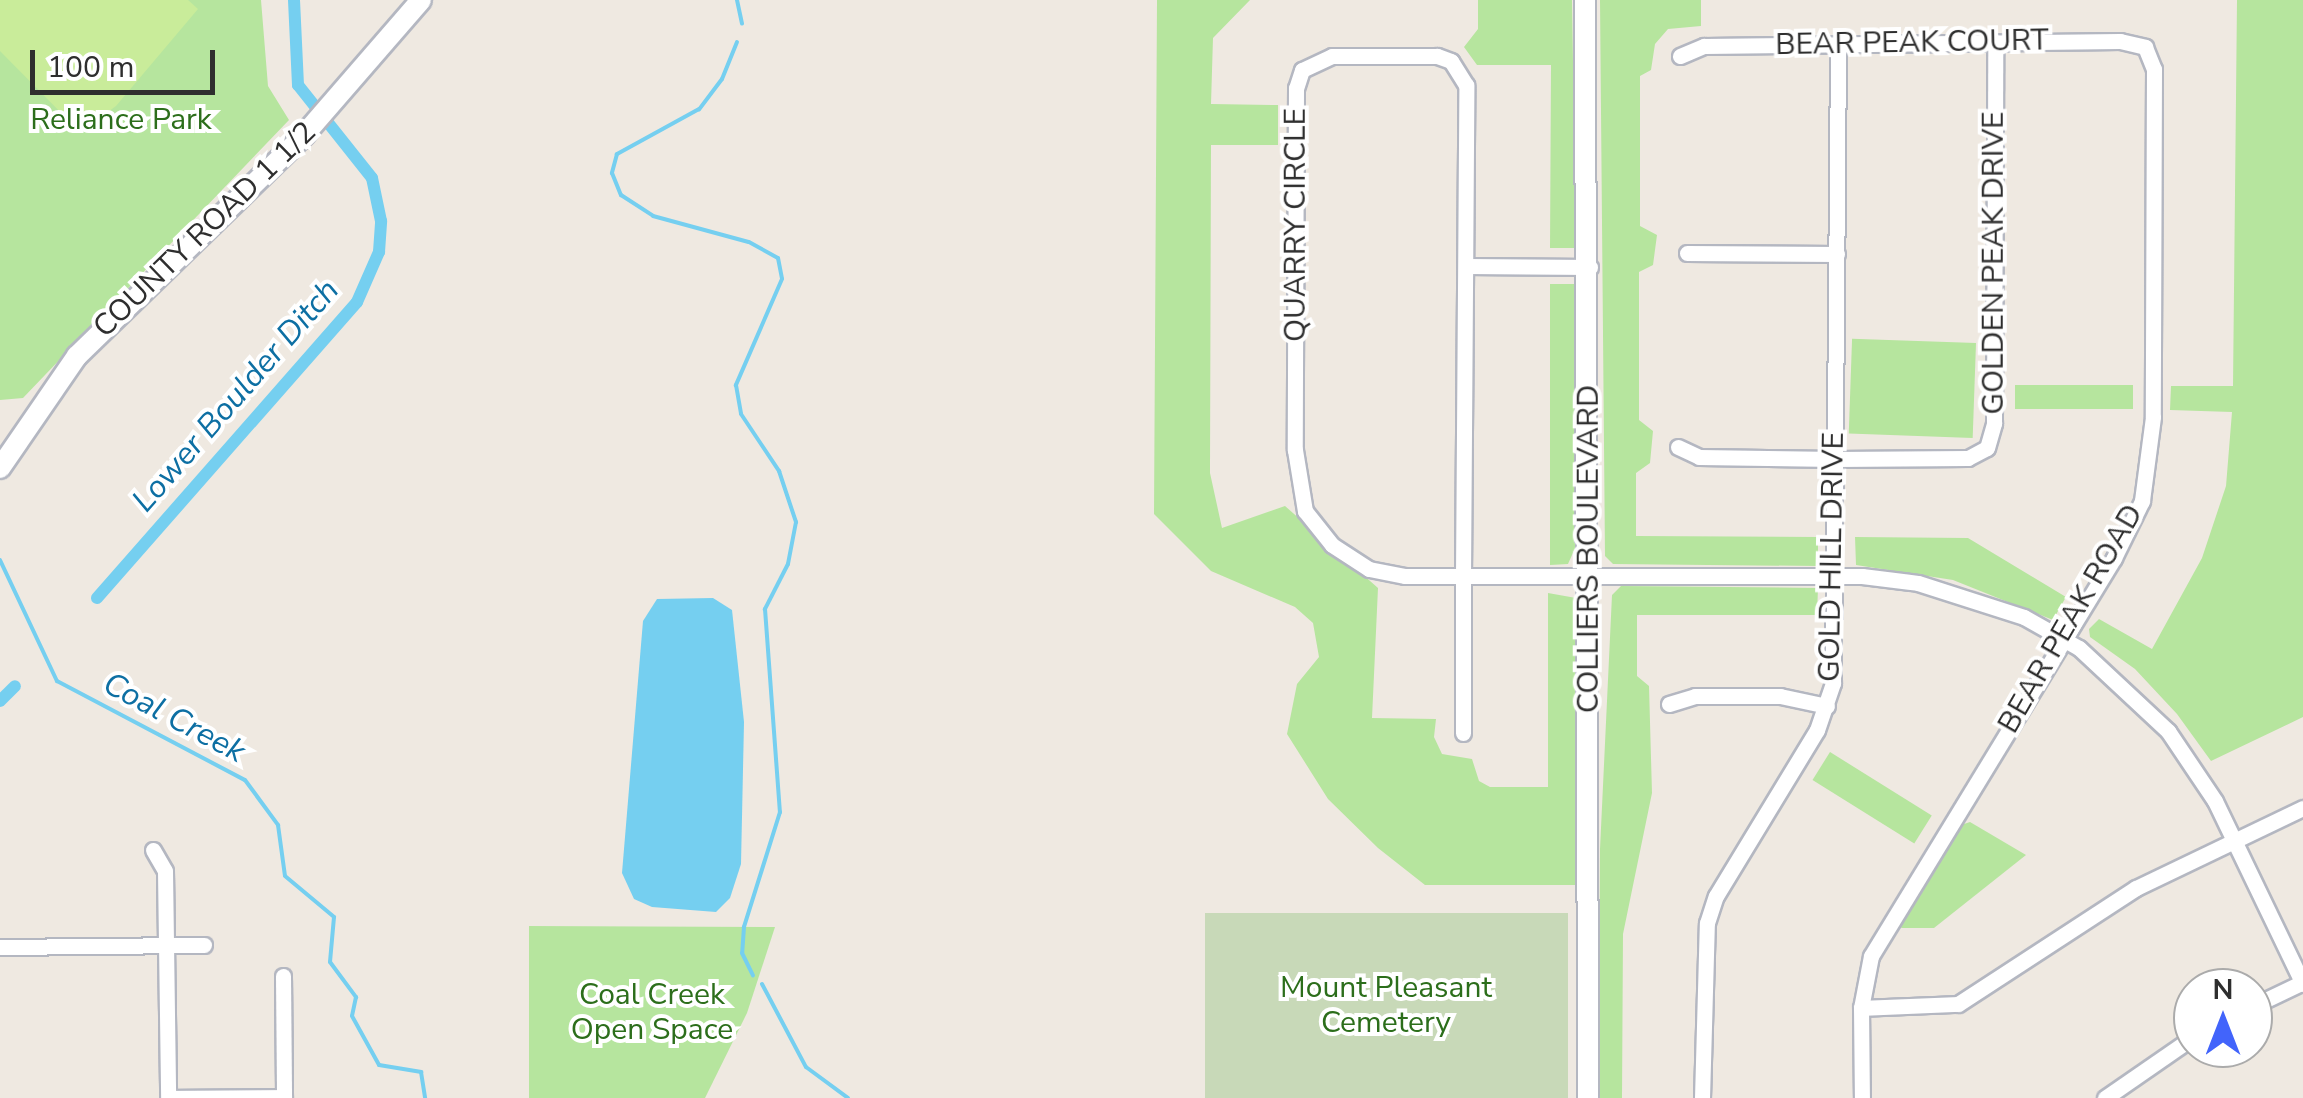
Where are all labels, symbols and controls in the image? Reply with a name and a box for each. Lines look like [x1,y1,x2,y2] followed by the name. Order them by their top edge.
[1775,23,2049,63] street label: BEAR PEAK COURT
[35,30,220,92] scale bar
[47,47,134,88] text: 100 m
[30,102,212,138] park label: Reliance Park
[1278,108,1314,342] street label: QUARRY CIRCLE
[1976,111,2012,415] street label: GOLDEN PEAK DRIVE
[86,115,324,345] street label: COUNTY ROAD 1 1/2
[125,272,347,520] water label: Lower Boulder Ditch
[1571,385,1607,713] street label: COLLIERS BOULEVARD
[1812,432,1852,682] street label: GOLD HILL DRIVE
[1991,498,2151,740] street label: BEAR PEAK ROAD
[96,664,252,772] water label: Coal Creek
[2173,968,2273,1068] north arrow
[1280,970,1492,1040] park label: Mount Pleasant Cemetery
[2213,971,2233,1009] text: N
[571,977,733,1048] park label: Coal Creek Open Space

